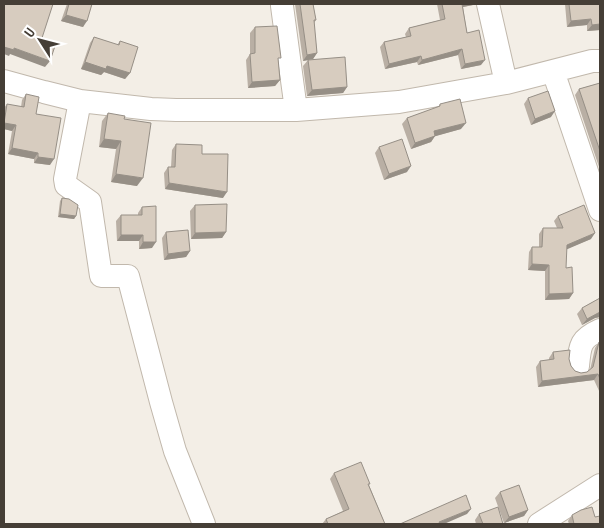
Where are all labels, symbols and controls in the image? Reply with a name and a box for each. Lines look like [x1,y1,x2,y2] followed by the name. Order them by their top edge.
[15,15,65,65] north arrow
[20,24,39,41] text: U

